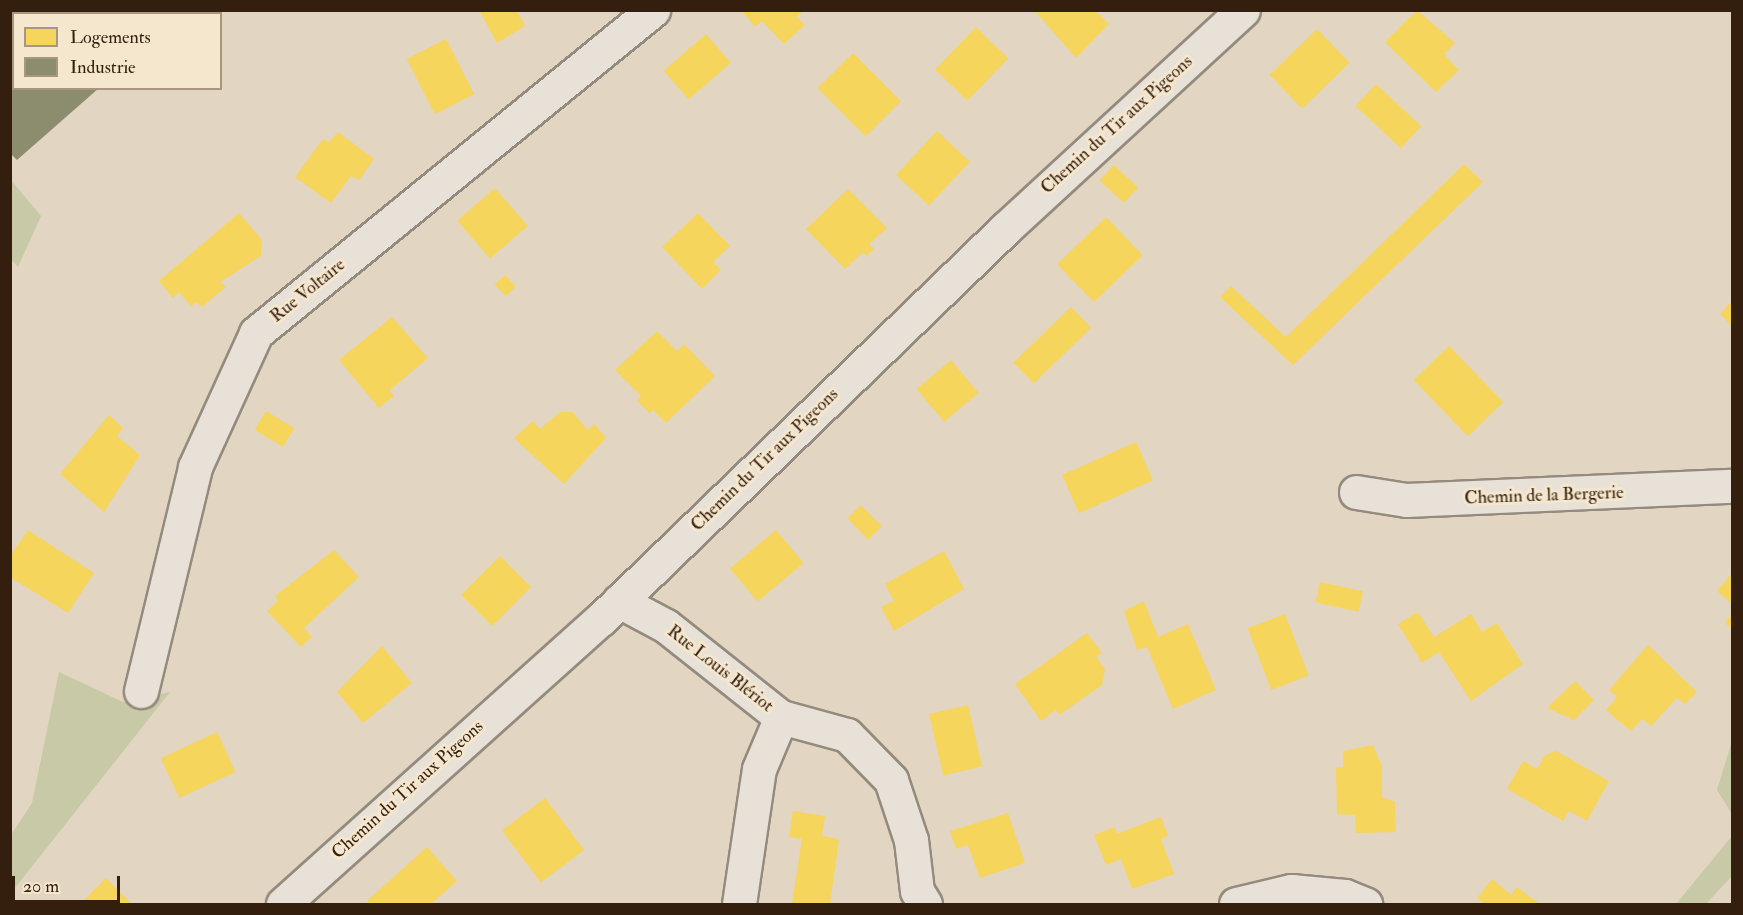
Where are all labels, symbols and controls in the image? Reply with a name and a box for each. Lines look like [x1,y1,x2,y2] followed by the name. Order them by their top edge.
[12,12,222,90] legend
[70,26,151,49] text: Logements
[1037,51,1197,199] street label: Chemin du Tir aux Pigeons
[70,56,136,79] text: Industrie
[266,254,350,328] street label: Rue Voltaire
[687,384,843,536] street label: Chemin du Tir aux Pigeons
[1464,482,1624,510] street label: Chemin de la Bergerie
[663,621,777,717] street label: Rue Louis Blériot
[328,716,488,864] street label: Chemin du Tir aux Pigeons
[15,864,123,902] scale bar
[23,875,59,898] text: 20 m

